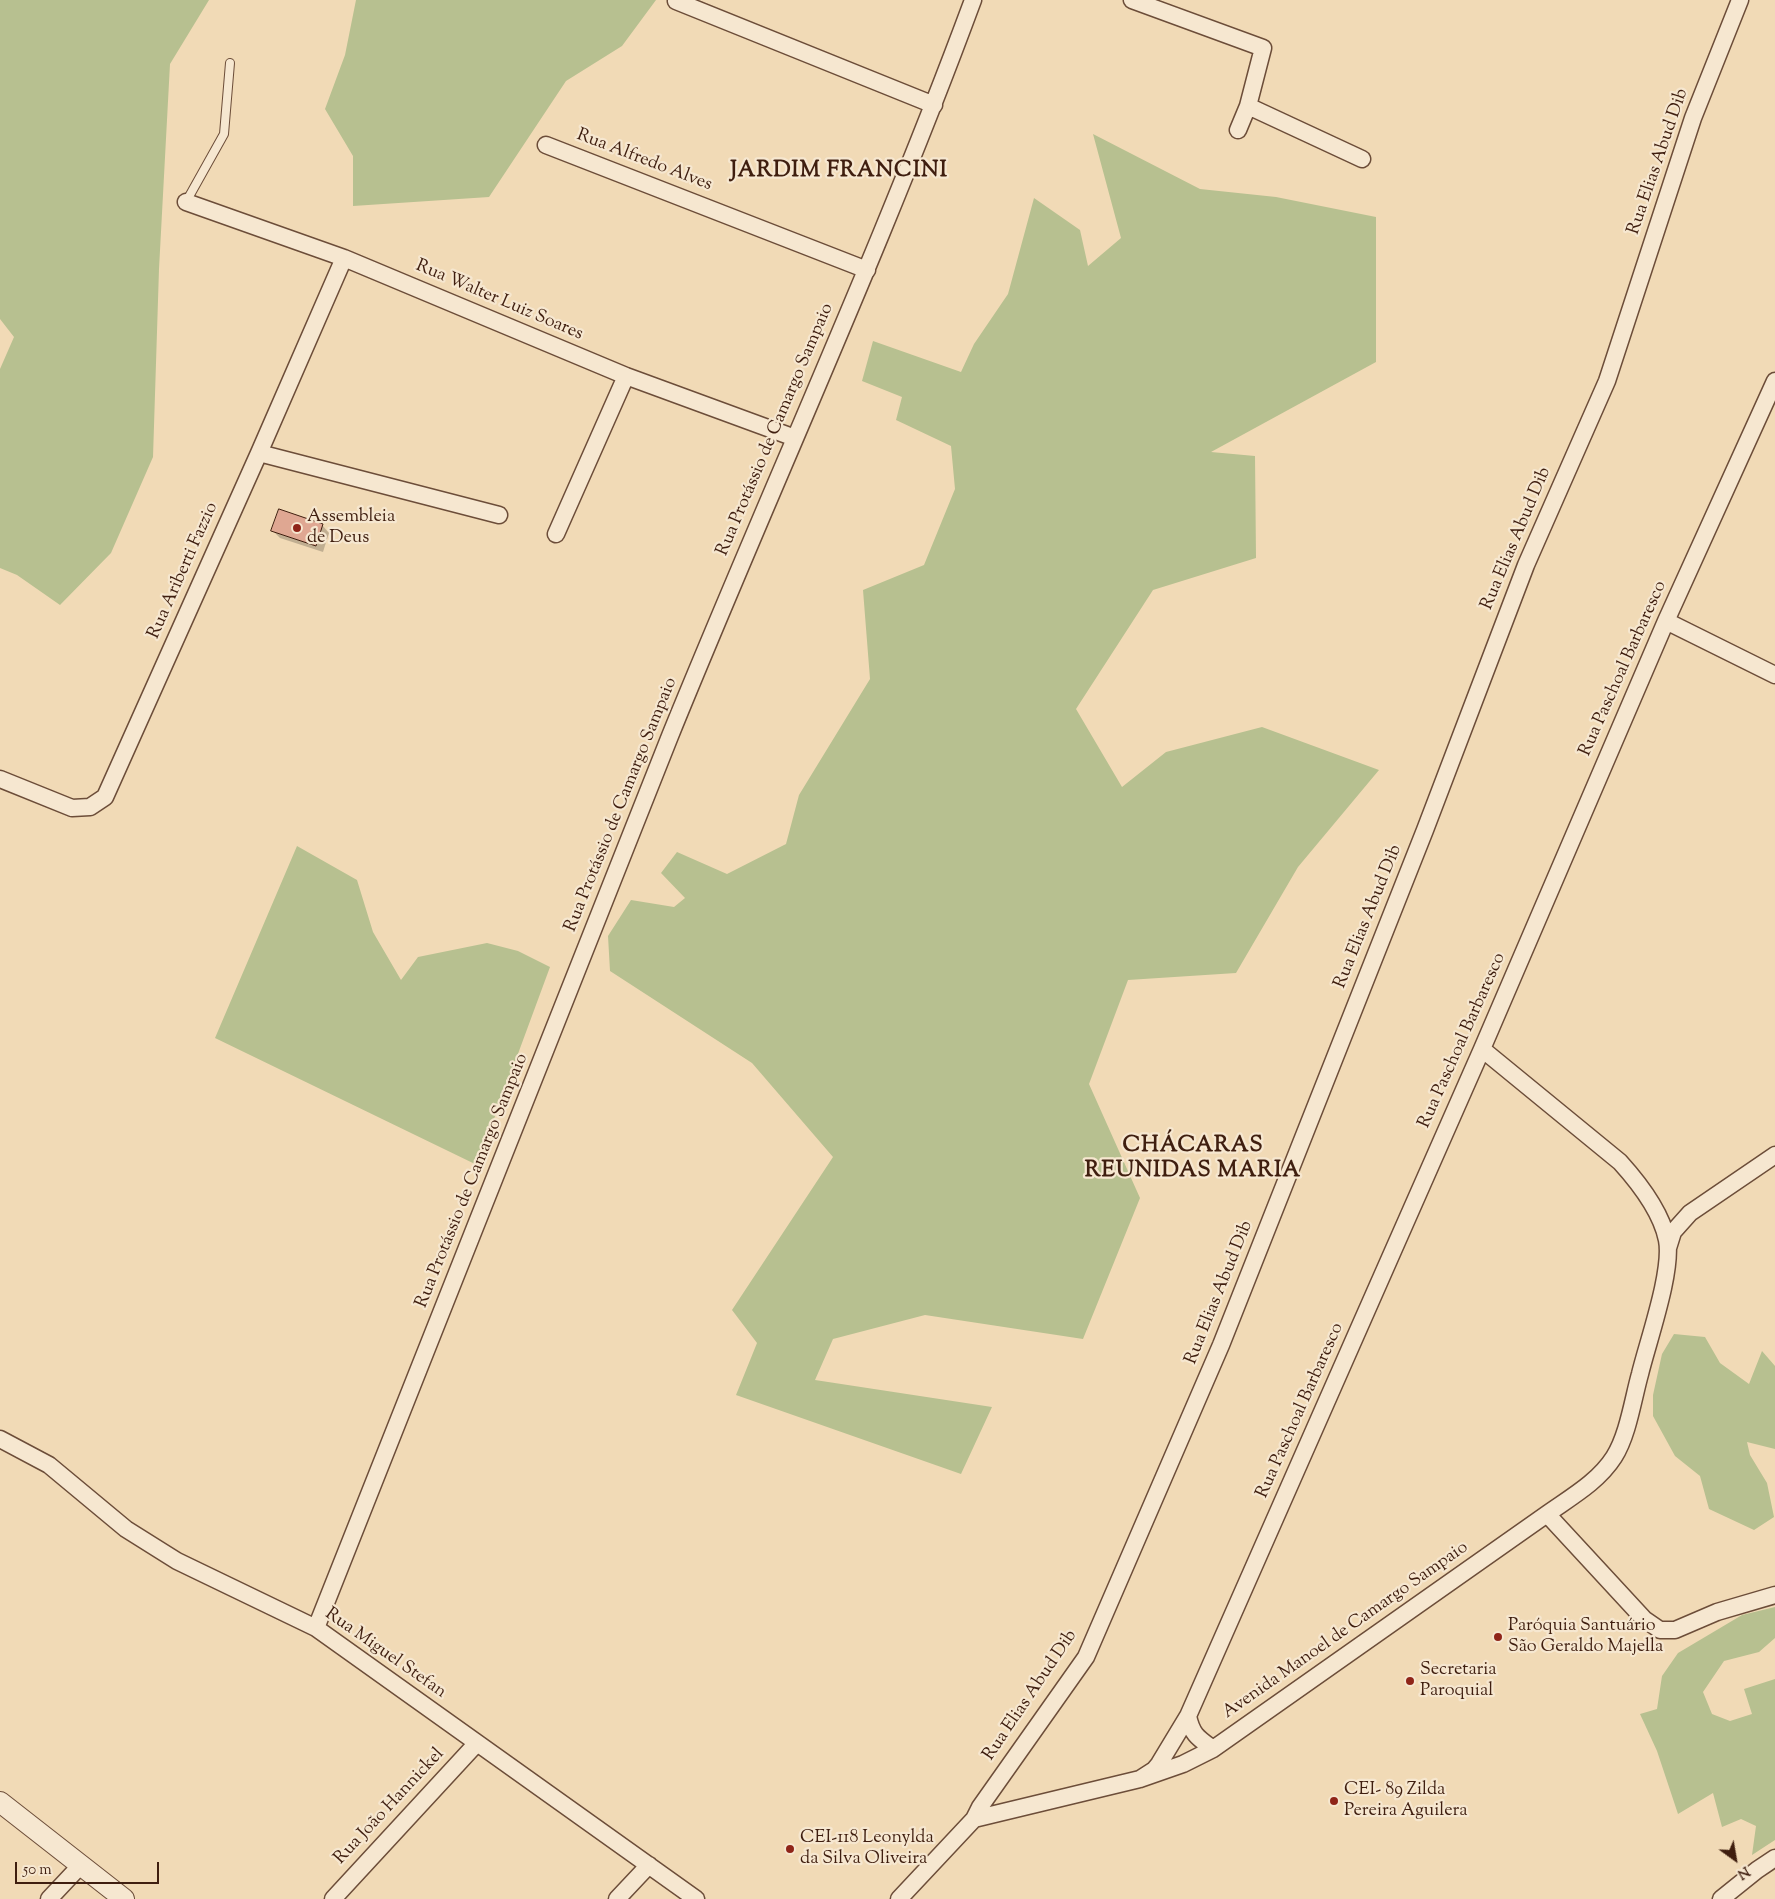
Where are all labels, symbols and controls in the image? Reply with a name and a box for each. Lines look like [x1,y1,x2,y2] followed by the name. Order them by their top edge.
[1624,86,1694,238] street label: Rua Elias Abud Dib
[573,125,715,197] street label: Rua Alfredo Alves
[728,159,950,185] district label: JARDIM FRANCINI
[412,256,586,346] street label: Rua Walter Luiz Soares
[713,300,839,560] street label: Rua Protássio de Camargo Sampaio
[1477,464,1557,614] street label: Rua Elias Abud Dib
[144,499,224,643] street label: Rua Ariberti Fazzio
[307,507,395,550] place label: Assembleia de Deus
[291,522,303,534] marker: Assembleia de Deus
[1576,578,1672,760] street label: Rua Paschoal Barbaresco
[561,675,683,935] street label: Rua Protássio de Camargo Sampaio
[1330,842,1408,992] street label: Rua Elias Abud Dib
[1415,950,1511,1132] street label: Rua Paschoal Barbaresco
[412,1051,534,1311] street label: Rua Protássio de Camargo Sampaio
[1083,1134,1303,1186] district label: CHÁCARAS REUNIDAS MARIA
[1181,1218,1259,1368] street label: Rua Elias Abud Dib
[1253,1320,1349,1502] street label: Rua Paschoal Barbaresco
[1219,1538,1473,1724] street label: Avenida Manoel de Camargo Sampaio
[320,1604,450,1704] street label: Rua Miguel Stefan
[1508,1616,1663,1658] place label: Paróquia Santuário São Geraldo Majella
[979,1627,1083,1765] street label: Rua Elias Abud Dib
[1492,1631,1504,1643] marker: Paróquia Santuário São Geraldo Majella
[1420,1660,1497,1702] place label: Secretaria Paroquial
[1404,1675,1416,1687] marker: Secretaria Paroquial
[330,1744,450,1870] street label: Rua João Hannickel
[1344,1780,1468,1822] place label: CEI- 89 Zilda Pereira Aguilera
[1328,1795,1340,1807] marker: CEI- 89 Zilda Pereira Aguilera
[800,1828,934,1870] place label: CEI-118 Leonylda da Silva Oliveira
[1710,1834,1760,1884] north arrow
[784,1843,796,1855] marker: CEI-118 Leonylda da Silva Oliveira
[18,1852,161,1884] scale bar
[23,1860,52,1881] text: 50 m
[1733,1860,1753,1883] text: N

